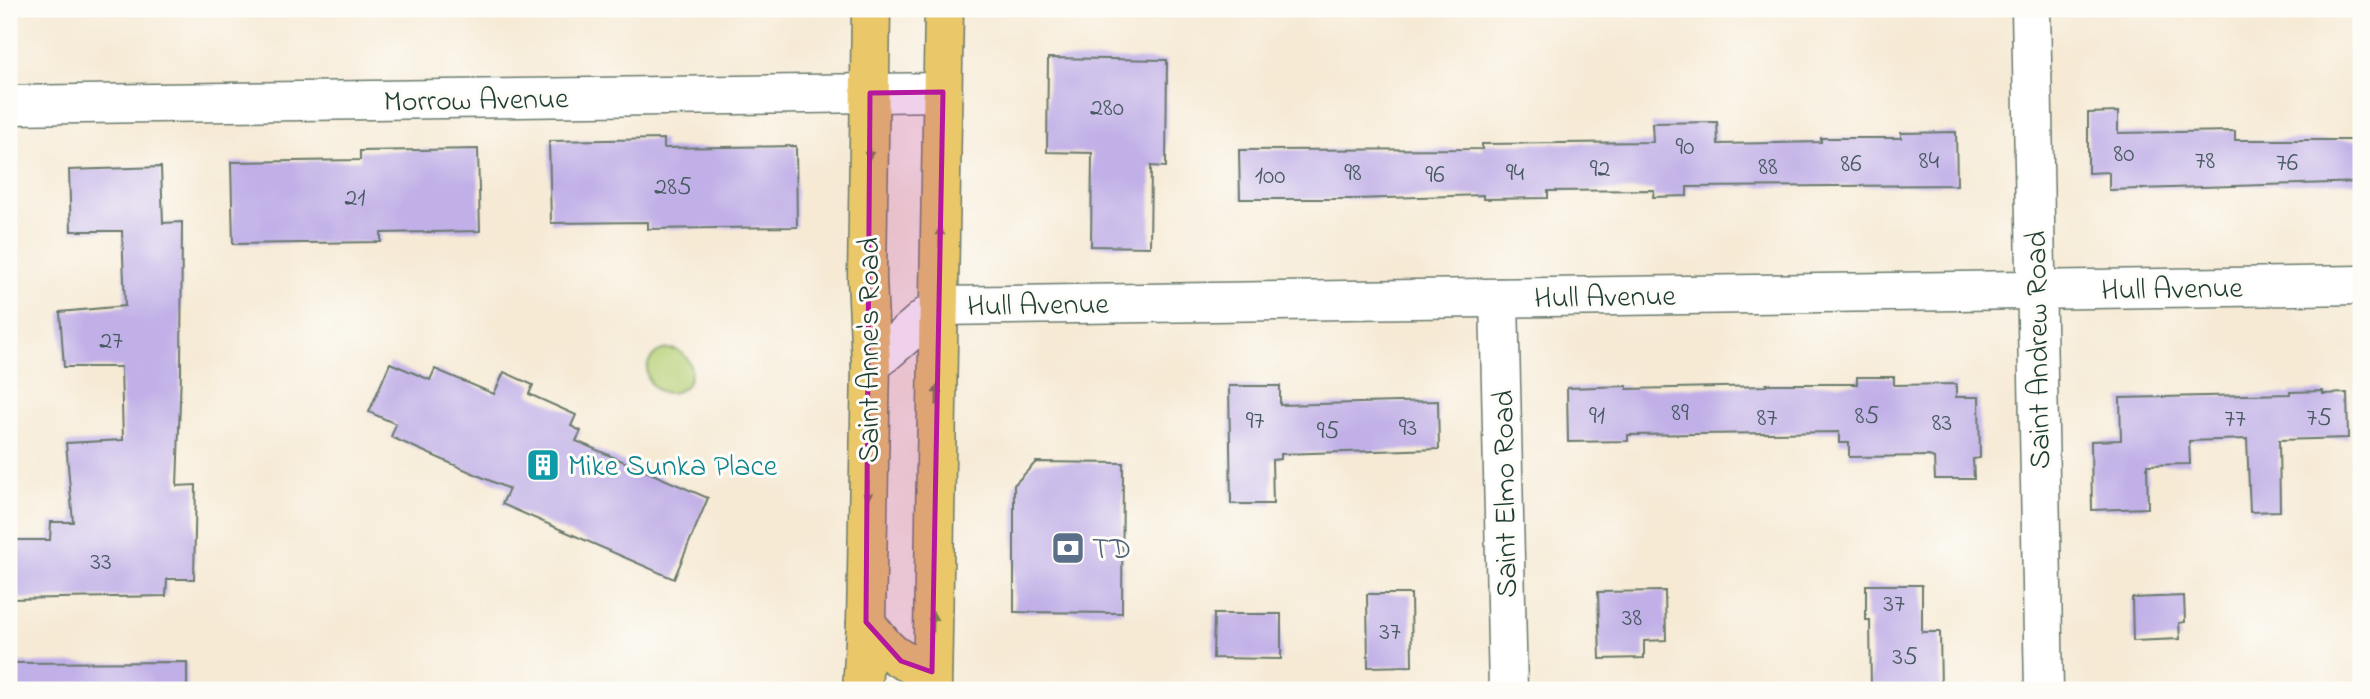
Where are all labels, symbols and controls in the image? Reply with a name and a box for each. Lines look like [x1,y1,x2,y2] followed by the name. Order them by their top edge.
[383,78,569,126] street label: Morrow Avenue
[1090,90,1124,128] house number: 280
[1675,129,1695,167] house number: 90
[2114,136,2134,174] house number: 80
[863,140,875,162] one-way arrow
[1919,143,1940,181] house number: 84
[2195,143,2215,181] house number: 78
[2276,145,2298,183] house number: 76
[1840,146,1862,184] house number: 86
[1758,149,1778,187] house number: 88
[1590,151,1610,189] house number: 92
[1344,155,1362,193] house number: 98
[1506,155,1525,193] house number: 94
[1425,157,1445,195] house number: 96
[1255,158,1285,196] house number: 100
[654,169,692,207] house number: 285
[344,180,366,218] house number: 21
[934,226,946,248] one-way arrow
[2016,230,2064,470] street label: Saint Andrew Road
[849,237,893,463] street label: Saint Anne's Road
[2101,268,2244,314] street label: Hull Avenue
[1534,276,1677,322] street label: Hull Avenue
[967,284,1110,330] street label: Hull Avenue
[99,323,123,361] house number: 27
[931,383,943,405] one-way arrow
[1483,389,1531,598] street label: Saint Elmo Road
[1671,395,1689,433] house number: 89
[1589,398,1605,436] house number: 91
[1855,398,1879,436] house number: 85
[1757,400,1778,438] house number: 87
[2306,400,2332,438] house number: 75
[2224,401,2246,439] house number: 77
[1246,403,1265,441] house number: 97
[1932,405,1952,443] house number: 83
[1399,410,1417,448] house number: 93
[1317,413,1339,451] house number: 95
[524,446,562,484] building icon: Mike Sunka Place
[568,446,778,490] place label: Mike Sunka Place
[863,480,874,502] one-way arrow
[1049,529,1087,567] bank icon: TD
[1092,529,1131,573] place label: TD
[90,544,112,582] house number: 33
[1883,586,1905,624] house number: 37
[1622,600,1642,638] house number: 38
[927,611,939,633] one-way arrow
[1379,614,1401,652] house number: 37
[1892,639,1918,677] house number: 35

